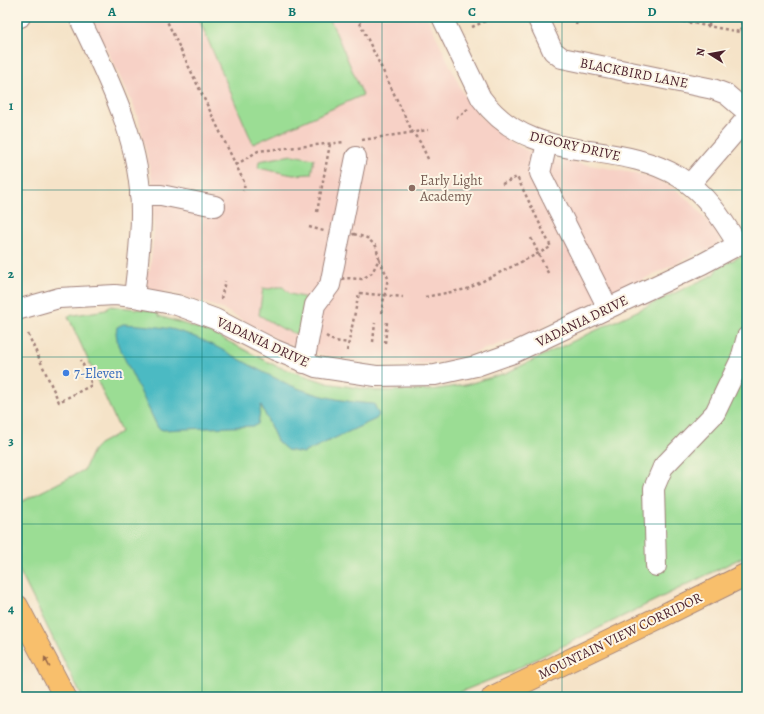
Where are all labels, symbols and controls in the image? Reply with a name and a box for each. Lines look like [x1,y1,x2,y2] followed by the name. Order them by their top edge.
[107,3,117,20] text: A
[288,3,296,20] text: B
[468,3,476,20] text: C
[647,3,657,20] text: D
[690,34,730,74] north arrow
[693,47,709,58] text: N
[578,53,690,93] street label: BLACKBIRD LANE
[9,97,14,114] text: 1
[528,126,622,166] street label: DIGORY DRIVE
[419,171,483,206] place label: Early Light Academy
[407,183,417,193] marker: Early Light Academy
[8,265,15,282] text: 2
[532,290,631,352] street label: VADANIA DRIVE
[213,312,312,372] street label: VADANIA DRIVE
[74,364,123,383] place label: 7-Eleven
[61,368,71,378] marker: 7-Eleven
[8,432,14,449] text: 3
[535,588,706,684] street label: MOUNTAIN VIEW CORRIDOR
[8,600,14,617] text: 4
[44,657,50,668] one-way arrow

